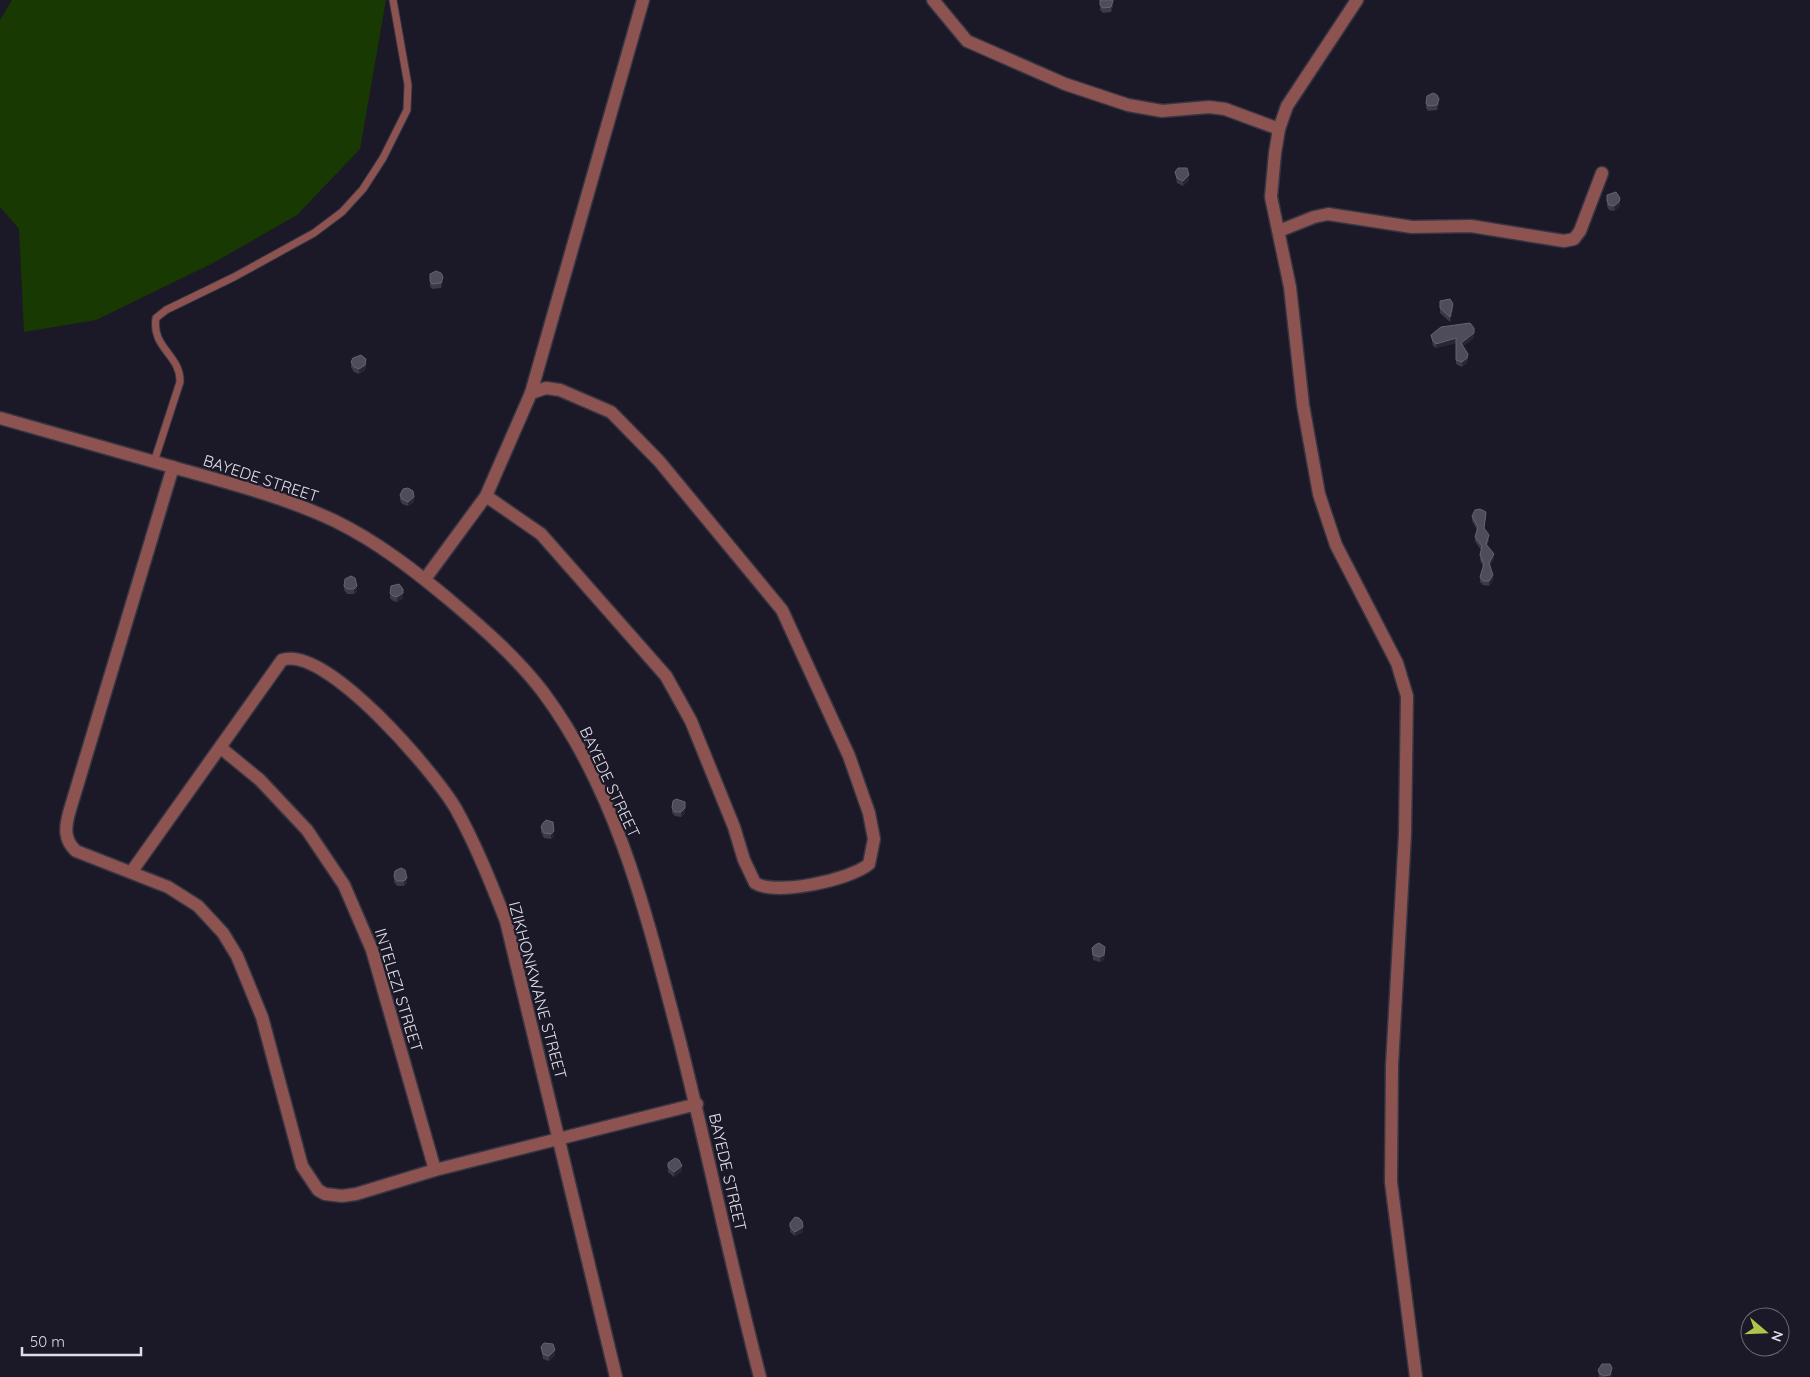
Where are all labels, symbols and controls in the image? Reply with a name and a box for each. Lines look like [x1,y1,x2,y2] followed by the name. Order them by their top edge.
[201,450,322,506] street label: BAYEDE STREET
[576,723,645,841] street label: BAYEDE STREET
[505,899,571,1081] street label: IZIKHONKWANE STREET
[371,926,427,1054] street label: INTELEZI STREET
[705,1111,751,1233] street label: BAYEDE STREET
[1740,1307,1790,1357] north arrow
[22,1324,141,1356] scale bar
[1767,1328,1787,1344] text: N
[30,1332,65,1351] text: 50 m

